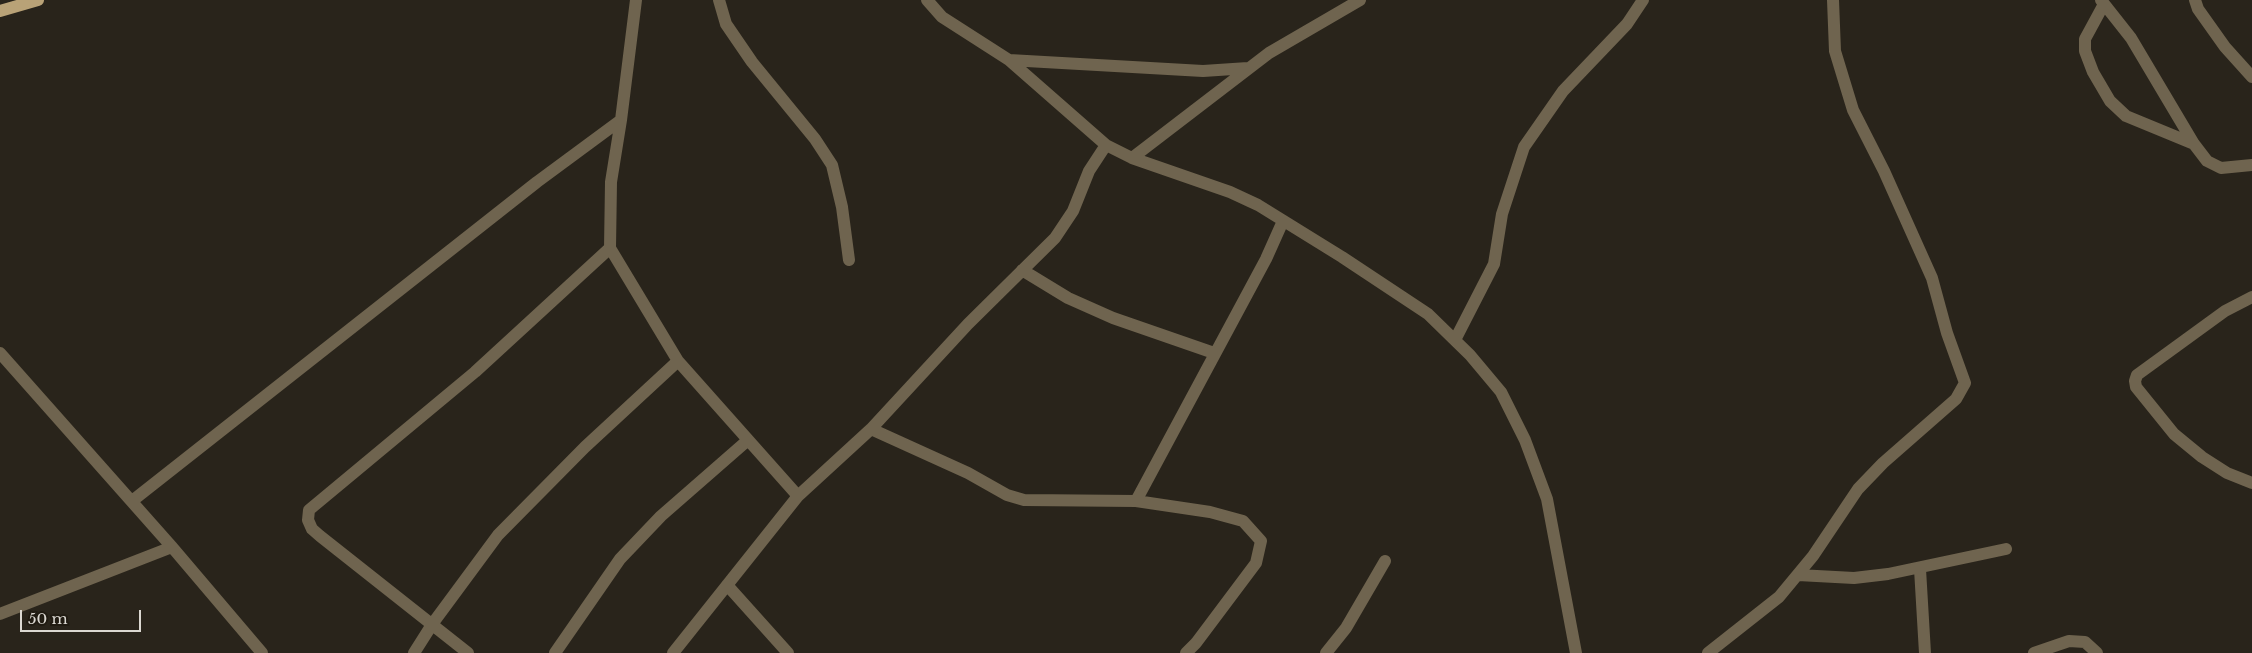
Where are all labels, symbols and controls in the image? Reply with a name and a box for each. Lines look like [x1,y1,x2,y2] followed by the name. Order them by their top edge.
[22,600,144,632] scale bar
[28,609,68,628] text: 50 m

